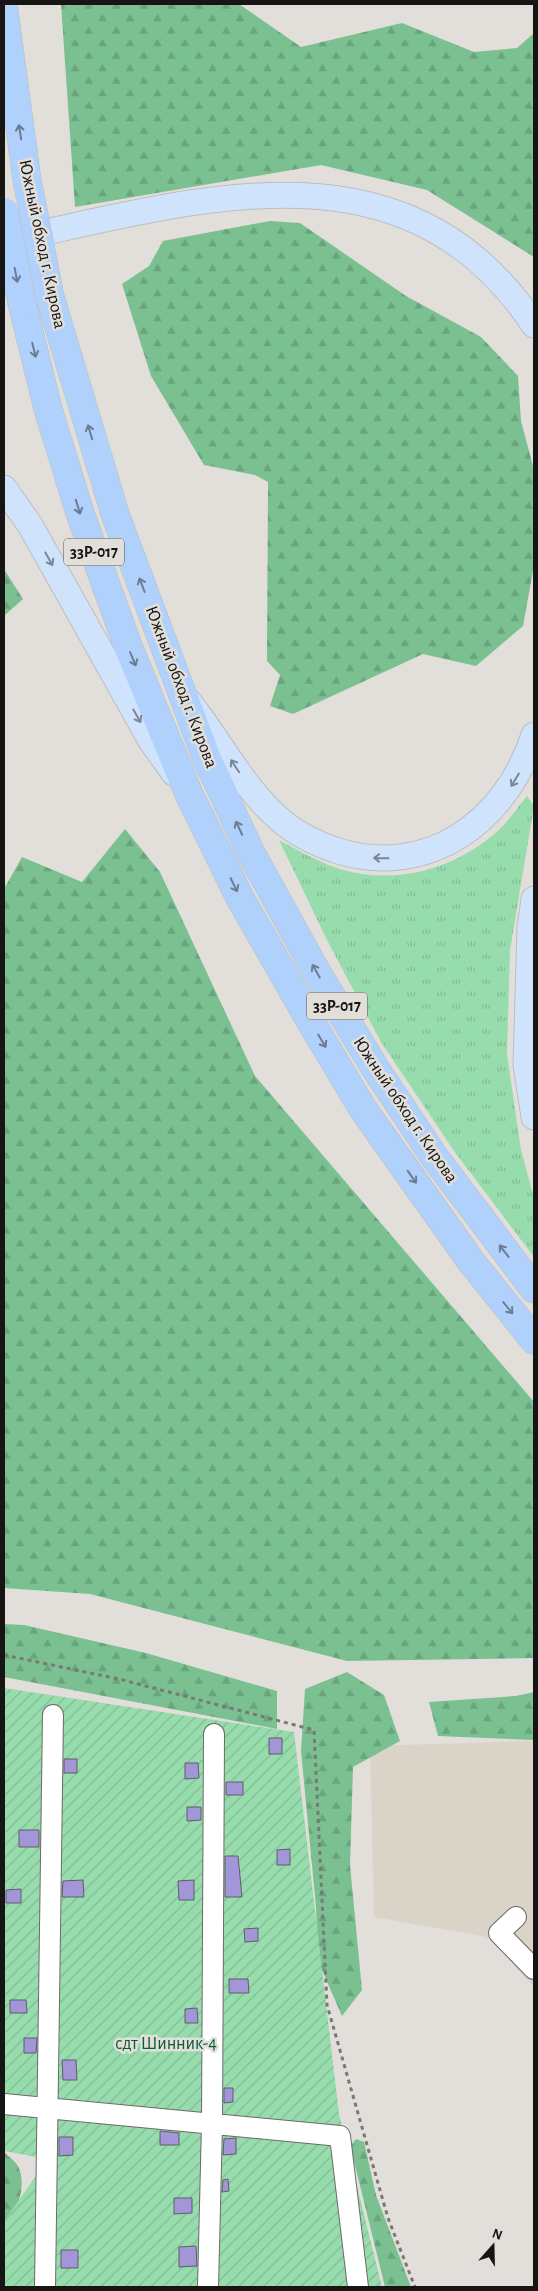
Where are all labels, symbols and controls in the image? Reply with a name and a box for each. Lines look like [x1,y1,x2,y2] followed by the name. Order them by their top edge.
[14,124,24,140] one-way arrow
[15,158,70,330] street label: Южный обход г. Кирова
[12,266,22,282] one-way arrow
[30,342,39,358] one-way arrow
[85,424,95,440] one-way arrow
[73,498,83,514] one-way arrow
[64,538,124,566] road number: 33Р-017
[44,551,54,566] one-way arrow
[137,578,146,594] one-way arrow
[142,603,221,771] street label: Южный обход г. Кирова
[129,651,138,666] one-way arrow
[132,708,142,723] one-way arrow
[230,759,240,773] one-way arrow
[509,772,519,786] one-way arrow
[234,821,244,836] one-way arrow
[373,853,390,863] one-way arrow
[229,877,239,892] one-way arrow
[311,964,321,979] one-way arrow
[307,992,367,1019] road number: 33Р-017
[349,1033,461,1186] street label: Южный обход г. Кирова
[318,1034,328,1048] one-way arrow
[407,1170,417,1184] one-way arrow
[499,1244,509,1258] one-way arrow
[503,1301,514,1314] one-way arrow
[115,2035,217,2053] park label: сдт Шинник-4
[468,2221,518,2271] north arrow
[490,2226,504,2243] text: N

